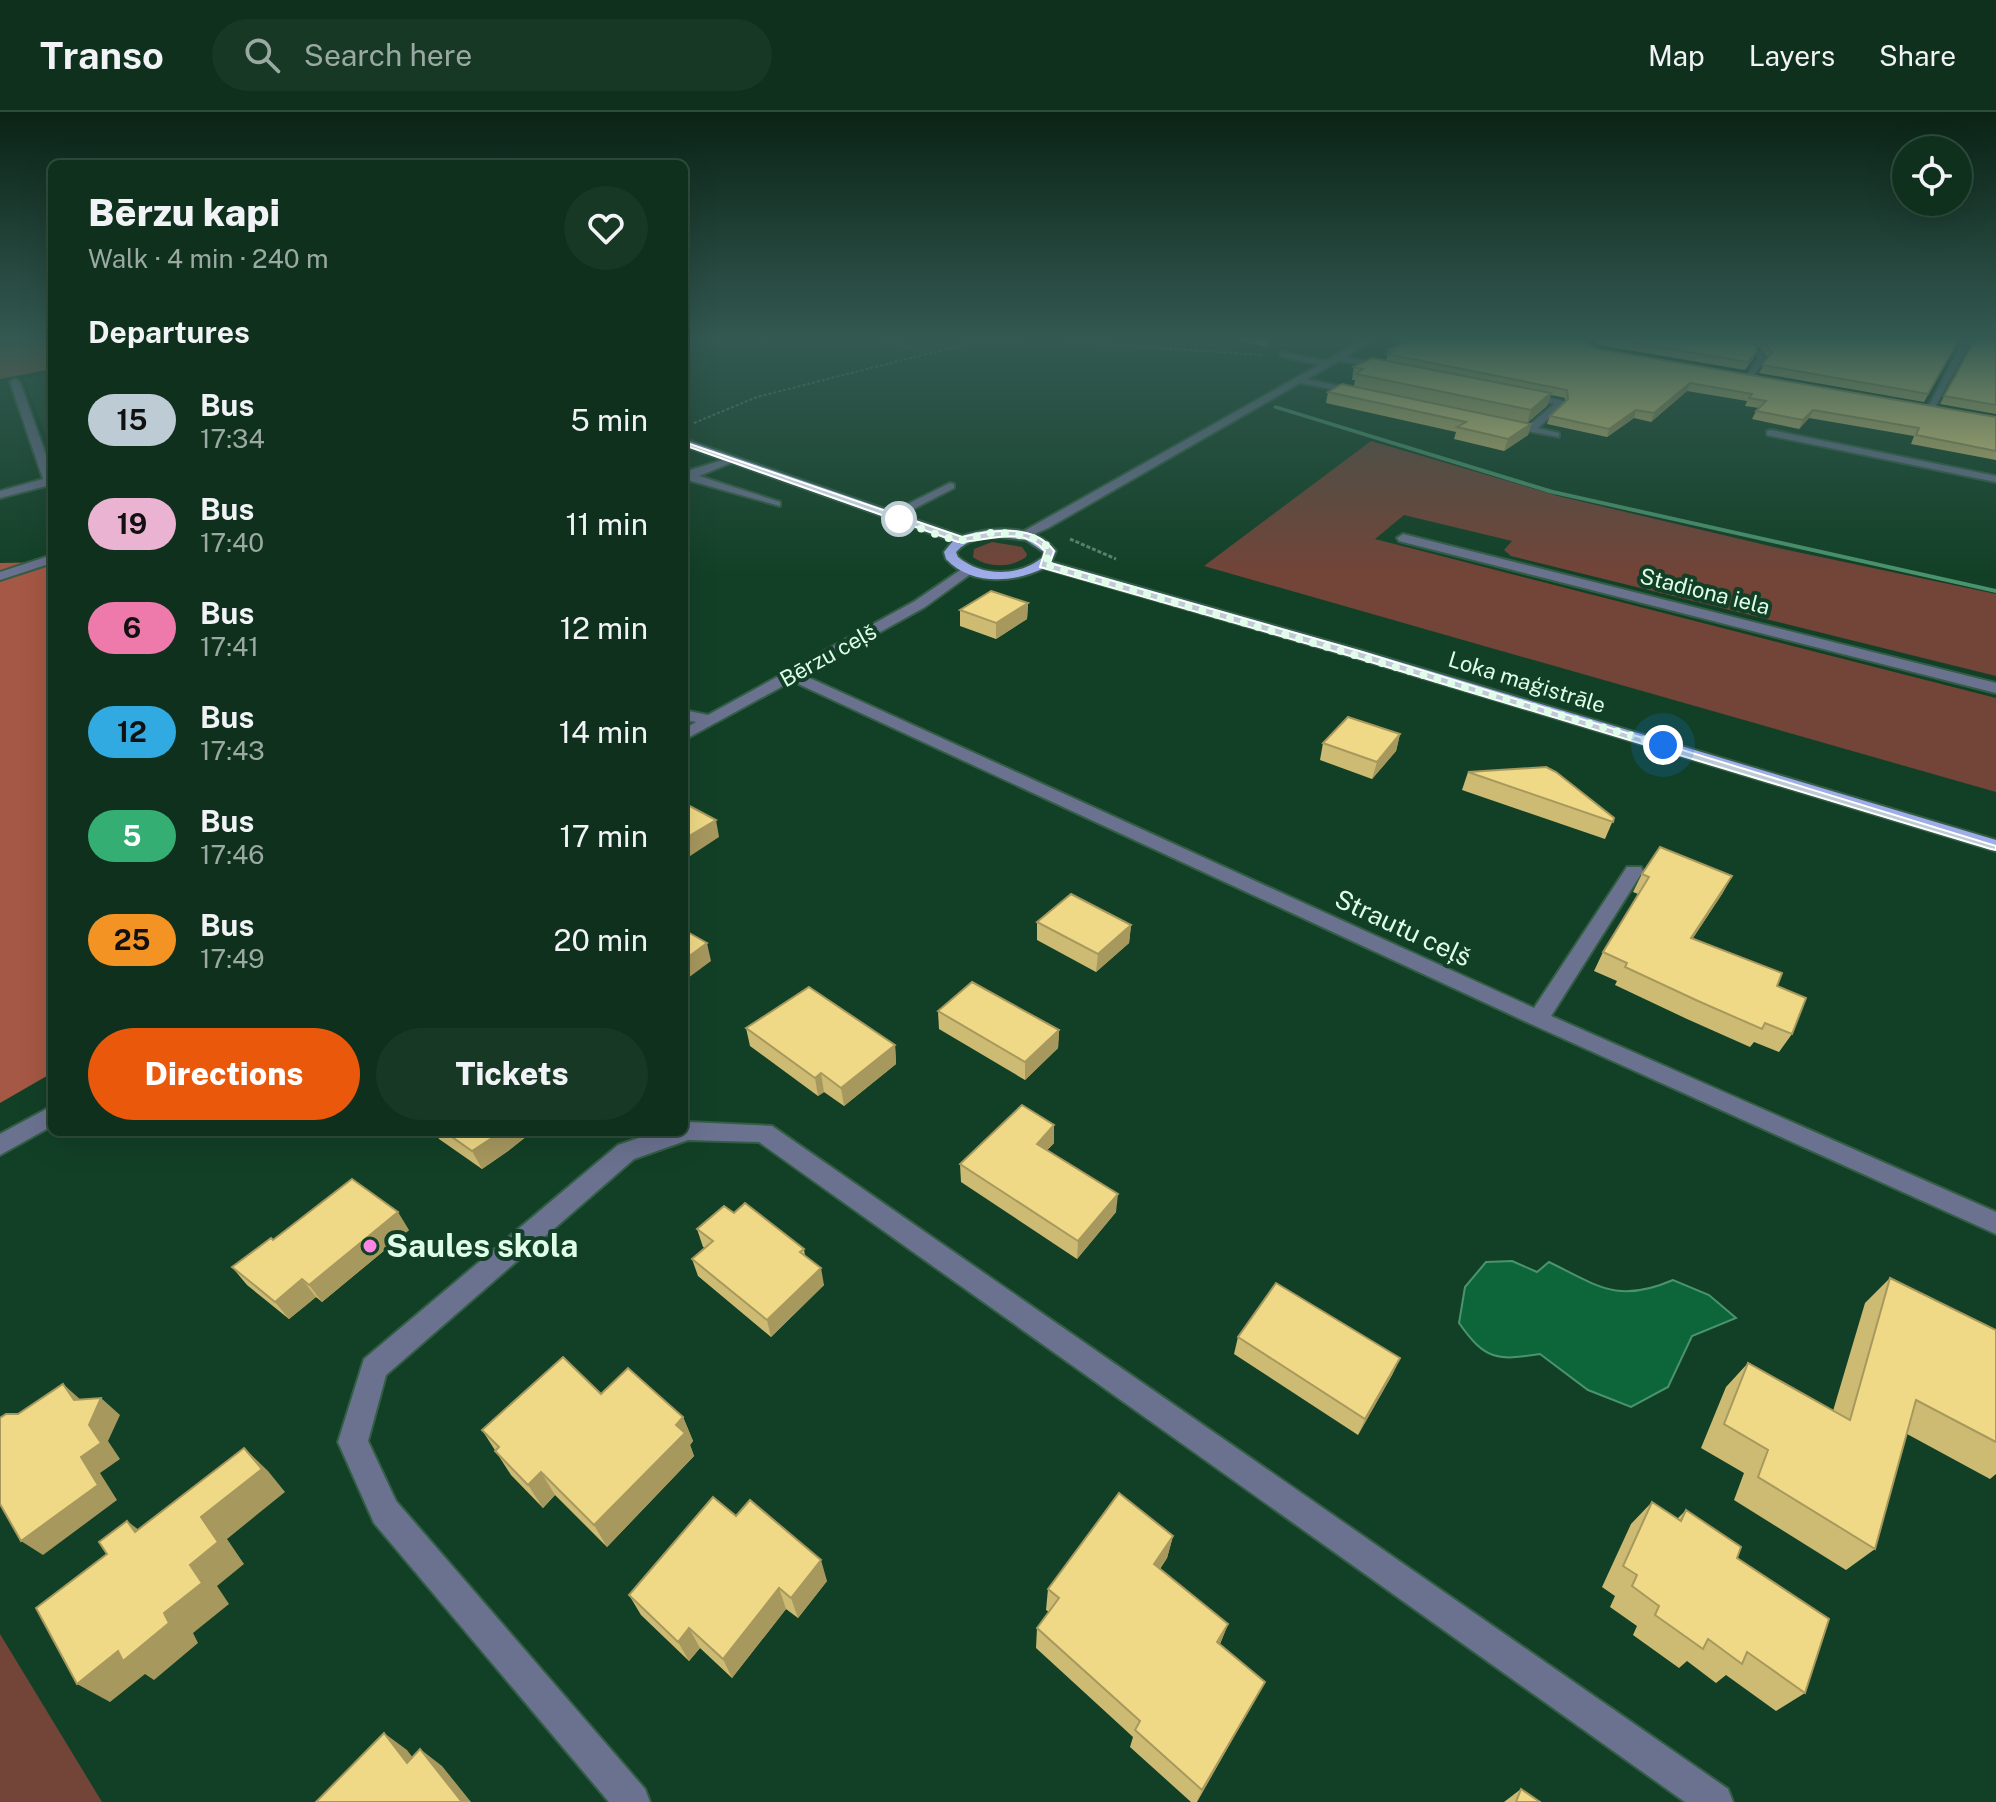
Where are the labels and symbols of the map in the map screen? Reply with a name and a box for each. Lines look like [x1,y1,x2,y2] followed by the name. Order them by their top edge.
[882,502,916,536] unlabelled marker
[1637,562,1773,620] street label: Stadiona iela
[775,618,881,692] street label: Bērzu ceļš
[1445,646,1609,718] street label: Loka maģistrāle
[1643,725,1683,765] your location
[1330,883,1476,973] street label: Strautu ceļš
[386,1227,578,1264] place label: Saules skola
[361,1237,379,1255] marker: Saules skola

